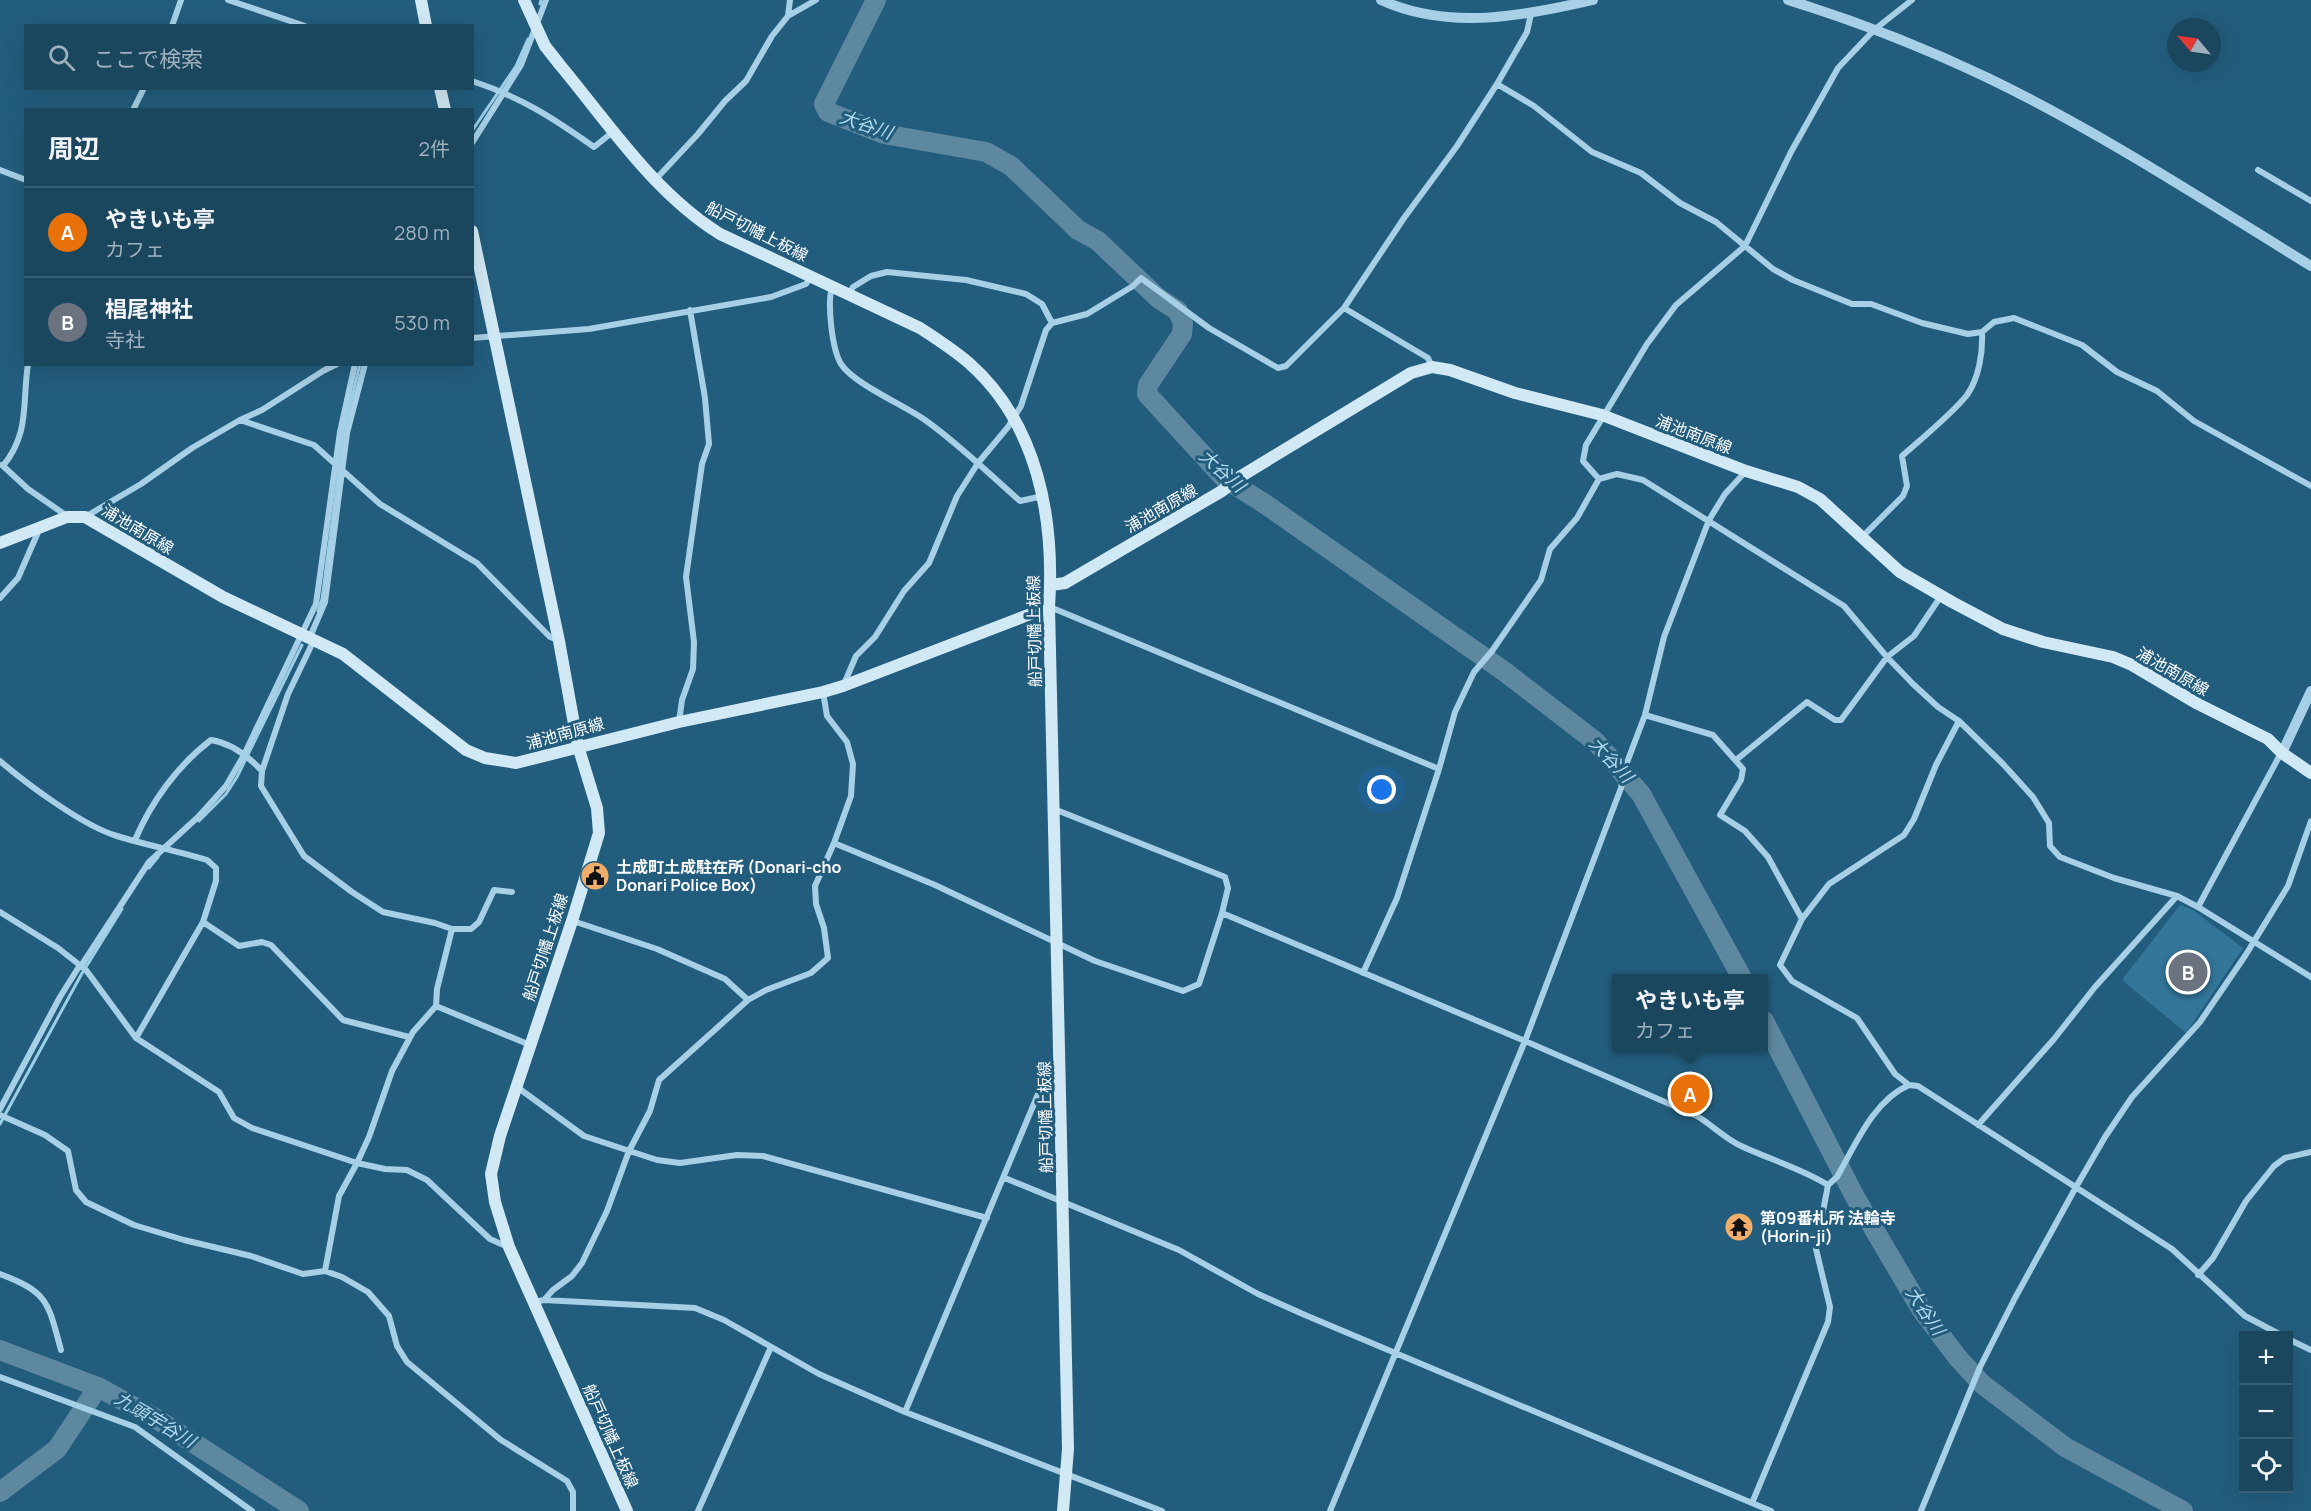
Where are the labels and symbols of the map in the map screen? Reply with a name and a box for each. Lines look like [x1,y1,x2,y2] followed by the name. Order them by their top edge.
[2167,18,2221,72] north arrow
[837,104,898,145] water label: 大谷川
[702,196,812,266] street label: 船戸切幡上板線
[1653,409,1735,459] street label: 浦池南原線
[1195,443,1252,499] water label: 大谷川
[1121,478,1201,538] street label: 浦池南原線
[98,499,178,559] street label: 浦池南原線
[1022,575,1046,687] street label: 船戸切幡上板線
[2133,641,2213,701] street label: 浦池南原線
[524,712,606,754] street label: 浦池南原線
[1585,731,1640,789] water label: 大谷川
[1367,775,1396,804] your location
[616,856,842,896] place label: 土成町土成駐在所 (Donari-cho Donari Police Box)
[579,860,611,892] public building icon: 土成町土成駐在所 (Donari-cho Donari Police Box)
[517,890,573,1004] street label: 船戸切幡上板線
[2168,950,2208,994] pin: B
[1033,1061,1057,1173] street label: 船戸切幡上板線
[1670,1072,1710,1116] pin: A
[1760,1207,1896,1247] place label: 第09番札所 法輪寺 (Horin-ji)
[1723,1211,1755,1243] temple icon: 第09番札所 法輪寺 (Horin-ji)
[1901,1281,1952,1341] water label: 大谷川
[578,1380,644,1492] street label: 船戸切幡上板線
[111,1386,202,1454] water label: 九頭宇谷川

